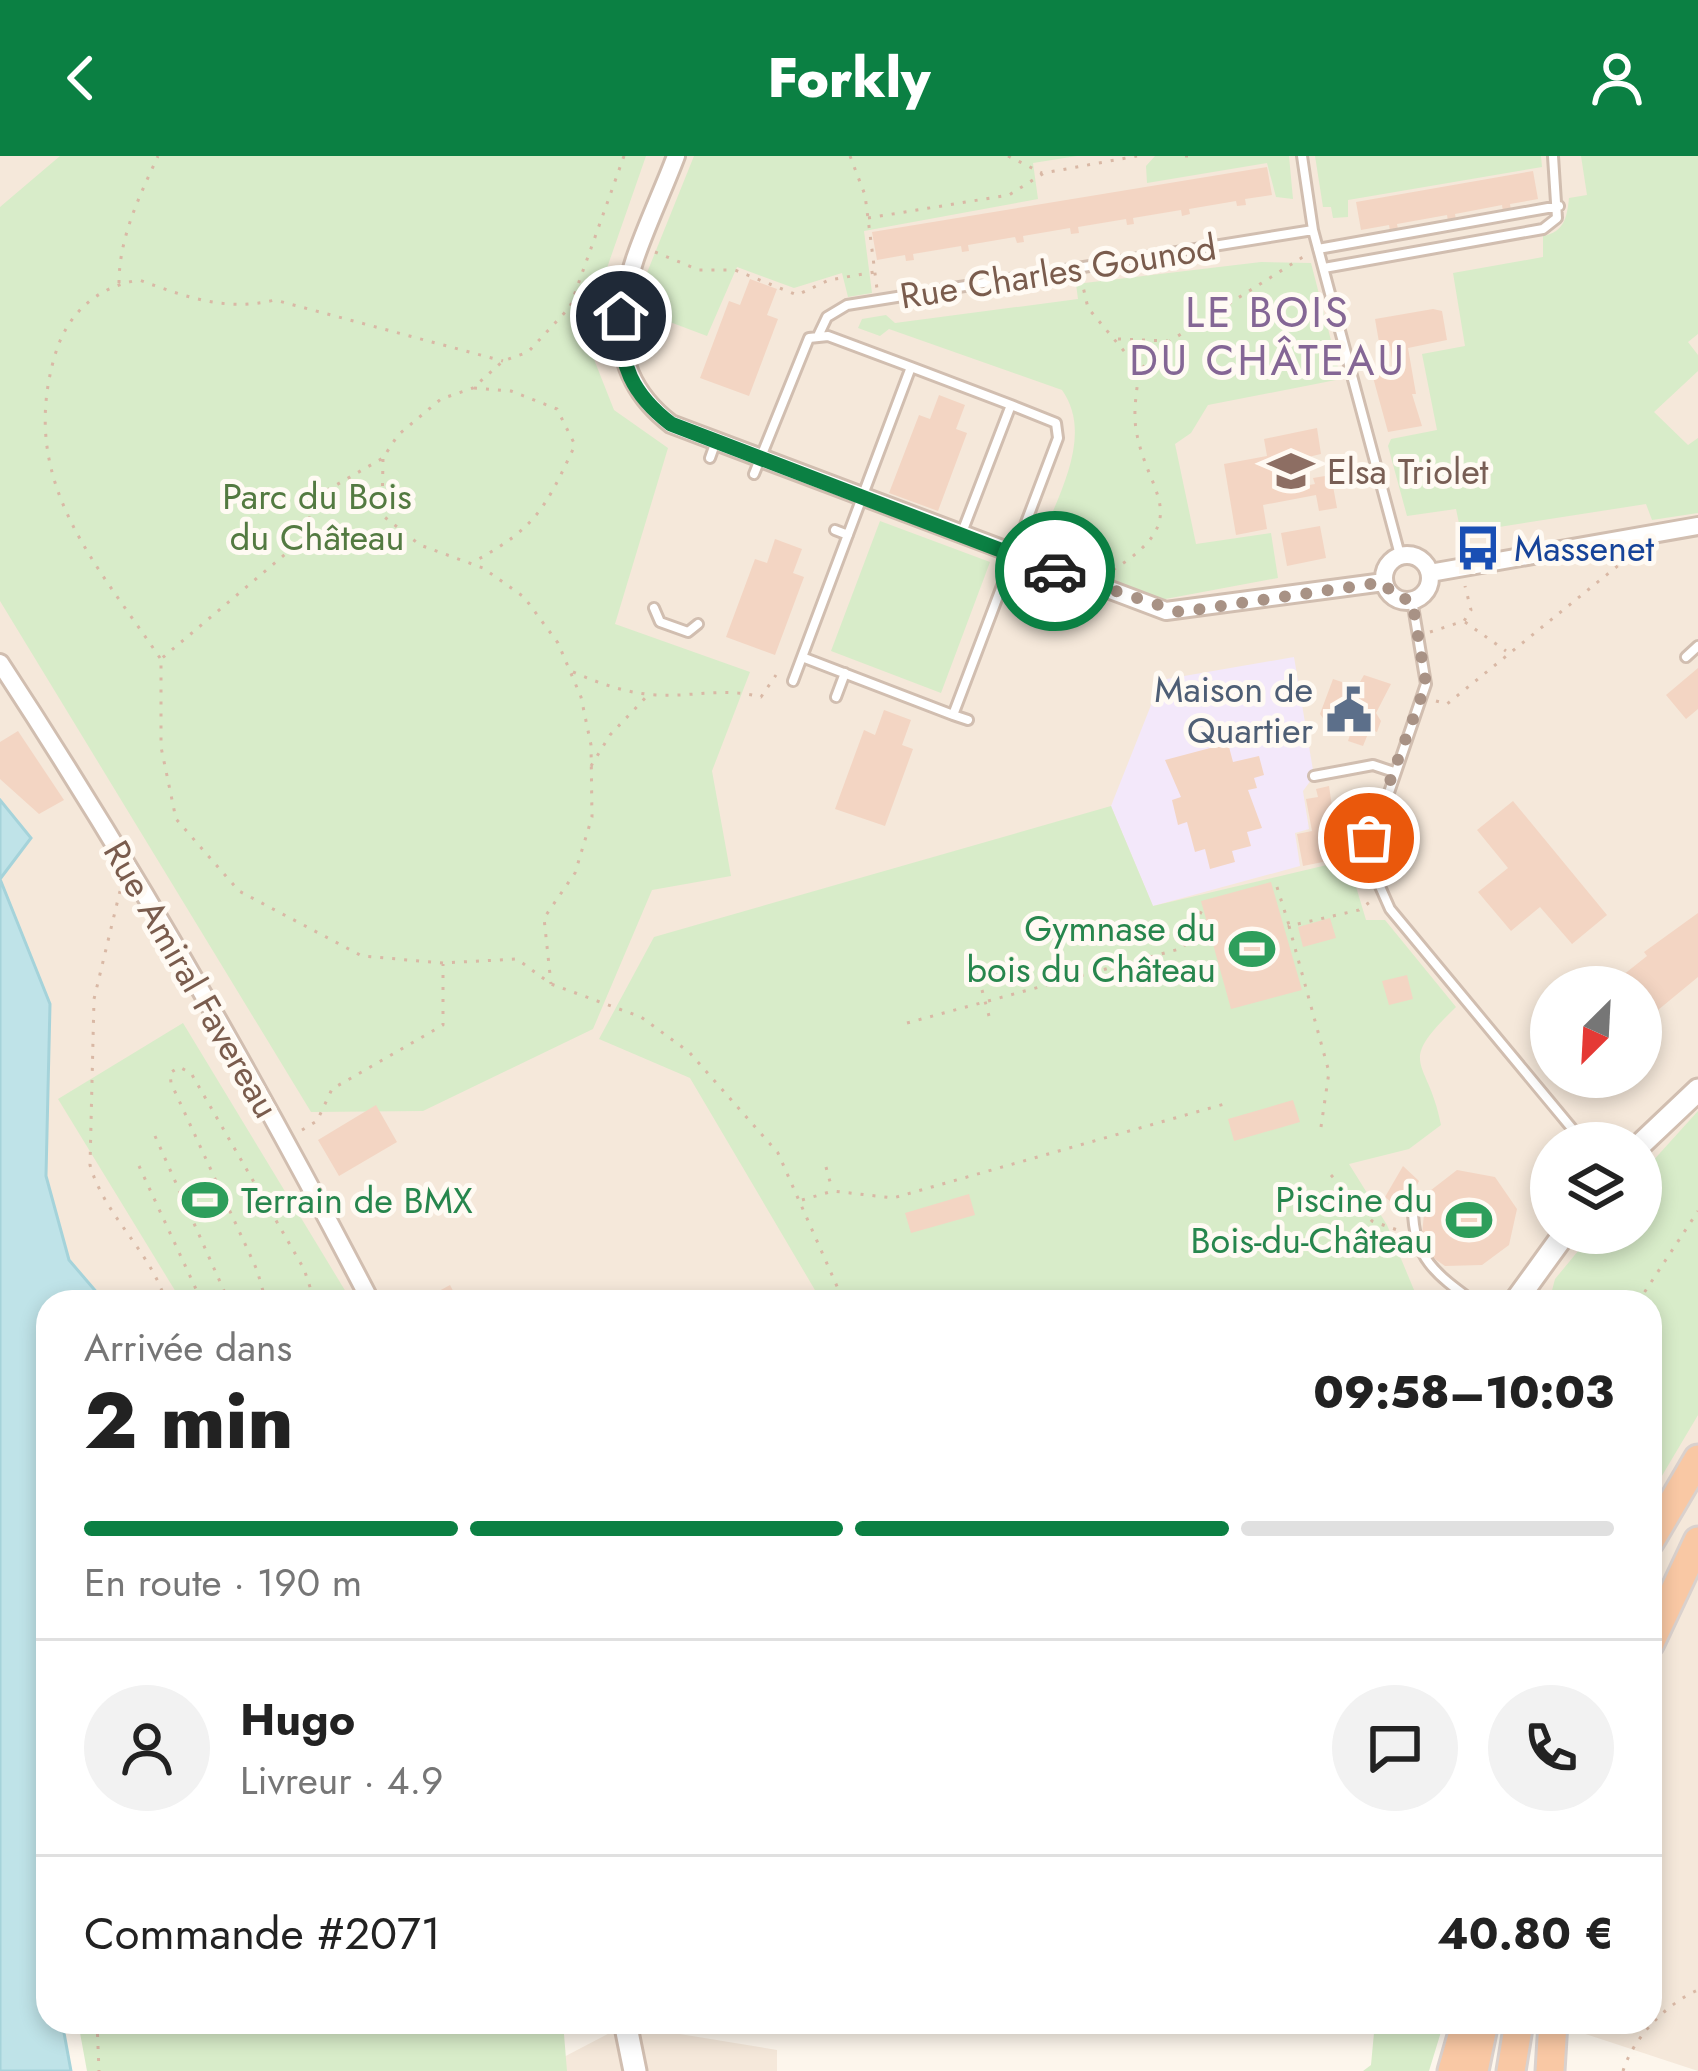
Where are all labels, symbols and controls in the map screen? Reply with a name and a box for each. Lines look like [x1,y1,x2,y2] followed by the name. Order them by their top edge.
[768,39,930,117] text: Forkly
[48,45,114,111] icon: back
[1584,45,1650,111] icon: person
[896,220,1220,322] street label: Rue Charles Gounod
[570,265,672,367] pin
[1129,282,1407,391] district label: LE BOIS DU CHÂTEAU
[588,283,654,349] icon: home
[1327,445,1489,497] place label: Elsa Triolet
[1266,446,1316,496] school or university icon: Elsa Triolet
[222,470,412,563] park label: Parc du Bois du Château
[995,511,1115,631] courier
[1514,522,1654,574] place label: Massenet
[1453,523,1503,573] bus stop icon: Massenet
[1022,538,1088,604] icon: car
[1154,663,1314,756] place label: Maison de Quartier
[1324,685,1374,735] public building icon: Maison de Quartier
[1318,787,1420,889] pin
[1336,805,1402,871] icon: bag
[91,831,293,1127] street label: Rue Amiral Favereau
[967,902,1216,995] place label: Gymnase du bois du Château
[1227,924,1277,974] sports icon: Gymnase du bois du Château
[1530,966,1662,1098] north arrow
[1530,966,1662,1254] map controls
[1530,1122,1662,1254] button: layers
[1190,1173,1433,1266] place label: Piscine du Bois-du-Château
[241,1174,473,1226] place label: Terrain de BMX
[180,1175,230,1225] sports icon: Terrain de BMX
[1444,1195,1494,1245] sports icon: Piscine du Bois-du-Château
[84,1319,292,1376] text: Arrivée dans
[1313,1360,1614,1425] text: 09:58–10:03
[84,1365,293,1477] text: 2 min
[84,1554,362,1611] text: En route · 190 m
[84,1685,210,1811] button: person
[1332,1685,1458,1811] button: chat
[1488,1685,1614,1811] button: phone
[240,1687,355,1752] text: Hugo
[240,1752,444,1809] text: Livreur · 4.9
[84,1901,441,1966] text: Commande #2071
[1437,1901,1614,1966] text: 40.80 €

